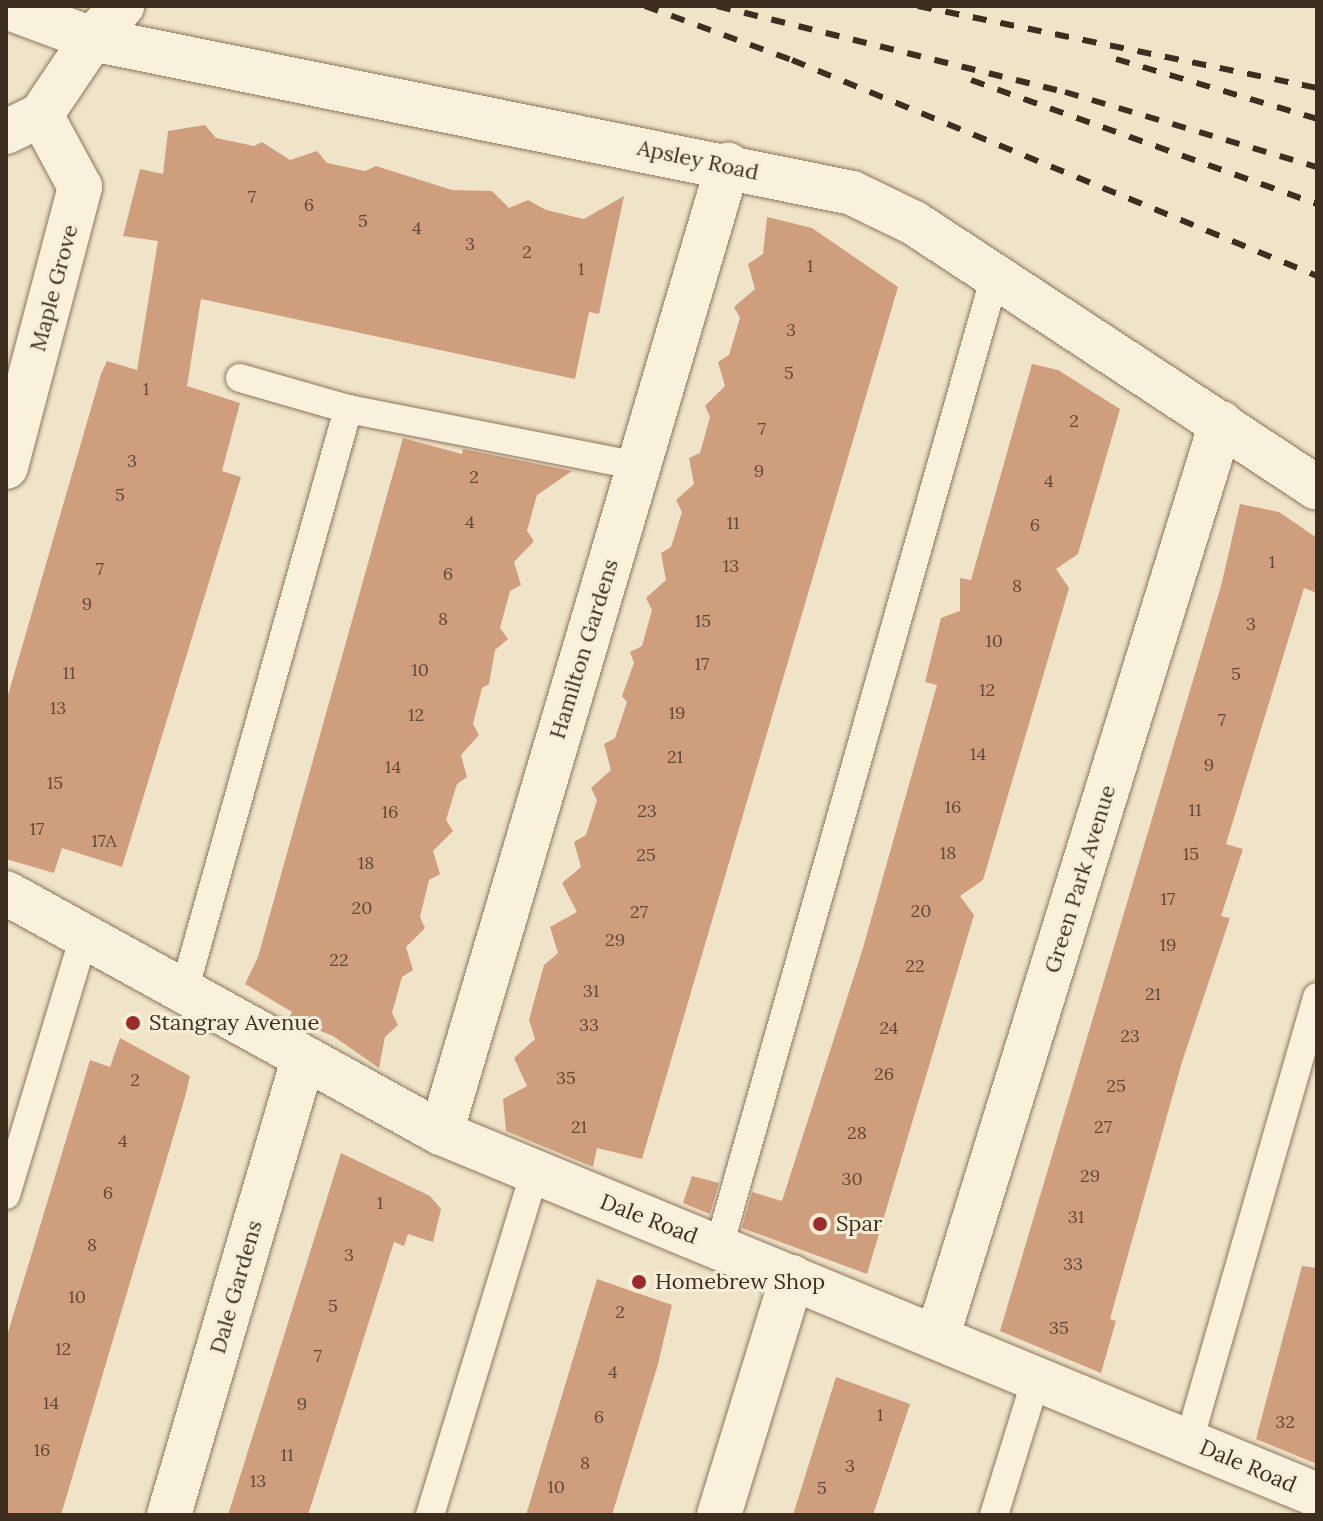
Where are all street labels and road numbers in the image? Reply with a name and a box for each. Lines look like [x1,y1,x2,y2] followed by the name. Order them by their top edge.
[635,134,761,186] street label: Apsley Road
[24,222,84,354] street label: Maple Grove
[544,556,624,742] street label: Hamilton Gardens
[1039,782,1121,976] street label: Green Park Avenue
[596,1188,702,1250] street label: Dale Road
[204,1217,268,1357] street label: Dale Gardens
[1196,1434,1300,1498] street label: Dale Road

